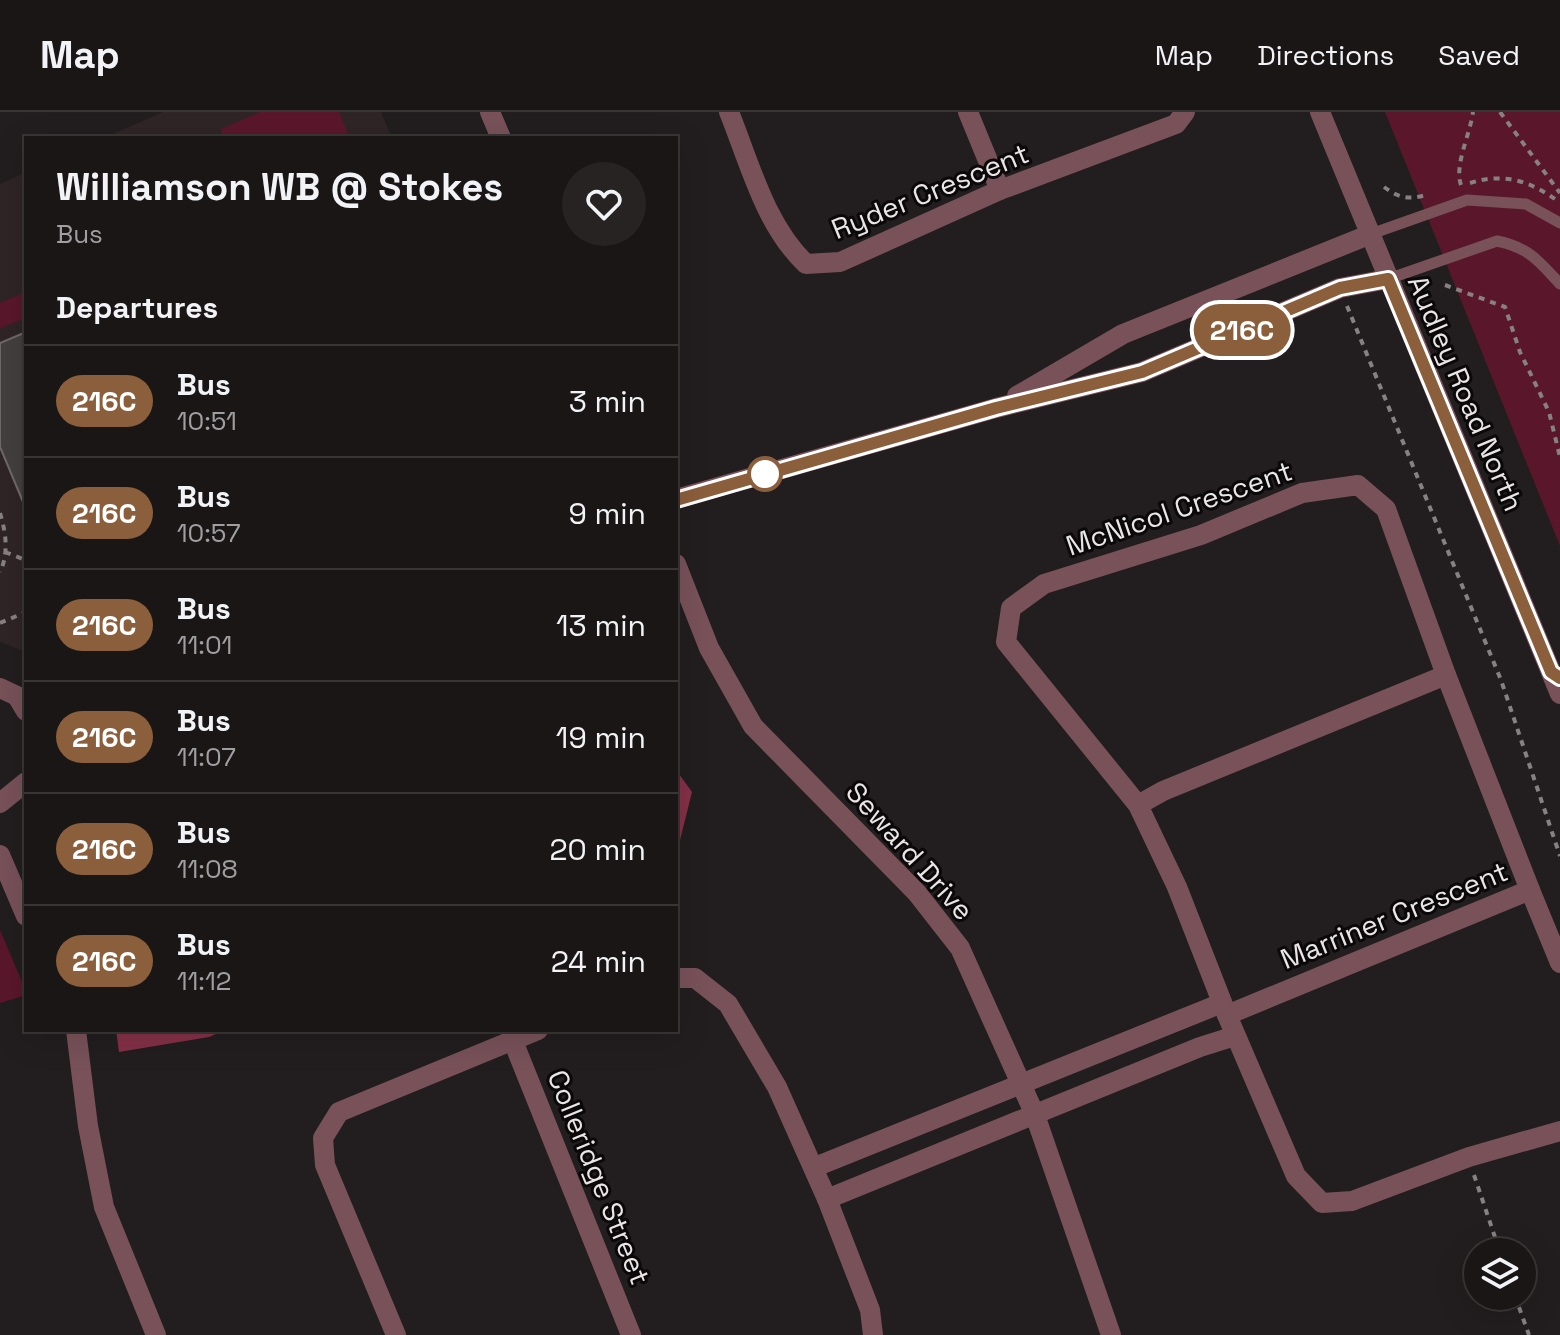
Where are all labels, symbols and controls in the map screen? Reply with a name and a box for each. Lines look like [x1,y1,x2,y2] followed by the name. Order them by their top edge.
[40,31,120,79] text: Map
[1155,37,1213,73] text: Map
[1257,37,1394,73] text: Directions
[1438,37,1520,73] text: Saved
[826,135,1034,247] street label: Ryder Crescent
[562,162,646,246] button: heart
[56,163,503,211] text: Williamson WB @ Stokes
[56,217,103,251] text: Bus
[1400,270,1532,516] street label: Audley Road North
[56,288,218,327] text: Departures
[1186,304,1298,356] line badge: 216C
[1210,312,1274,348] text: 216C
[177,365,231,404] text: Bus
[569,382,646,421] text: 3 min
[72,383,137,419] text: 216C
[177,404,237,438] text: 10:51
[1061,452,1297,564] street label: McNicol Crescent
[748,457,782,491] unlabelled marker
[177,477,231,516] text: Bus
[568,494,646,533] text: 9 min
[72,495,137,531] text: 216C
[177,516,241,550] text: 10:57
[177,589,231,628] text: Bus
[556,606,646,645] text: 13 min
[72,607,137,643] text: 216C
[177,628,232,662] text: 11:01
[177,701,231,740] text: Bus
[556,718,646,757] text: 19 min
[72,719,137,755] text: 216C
[177,740,236,774] text: 11:07
[838,774,982,928] street label: Seward Drive
[177,813,231,852] text: Bus
[549,830,646,869] text: 20 min
[72,831,137,867] text: 216C
[177,852,238,886] text: 11:08
[1275,853,1513,977] street label: Marriner Crescent
[177,925,231,964] text: Bus
[551,942,646,981] text: 24 min
[72,943,137,979] text: 216C
[177,964,232,998] text: 11:12
[540,1064,658,1290] street label: Colleridge Street
[1464,1238,1536,1310] map controls
[1464,1238,1536,1310] button: layers

